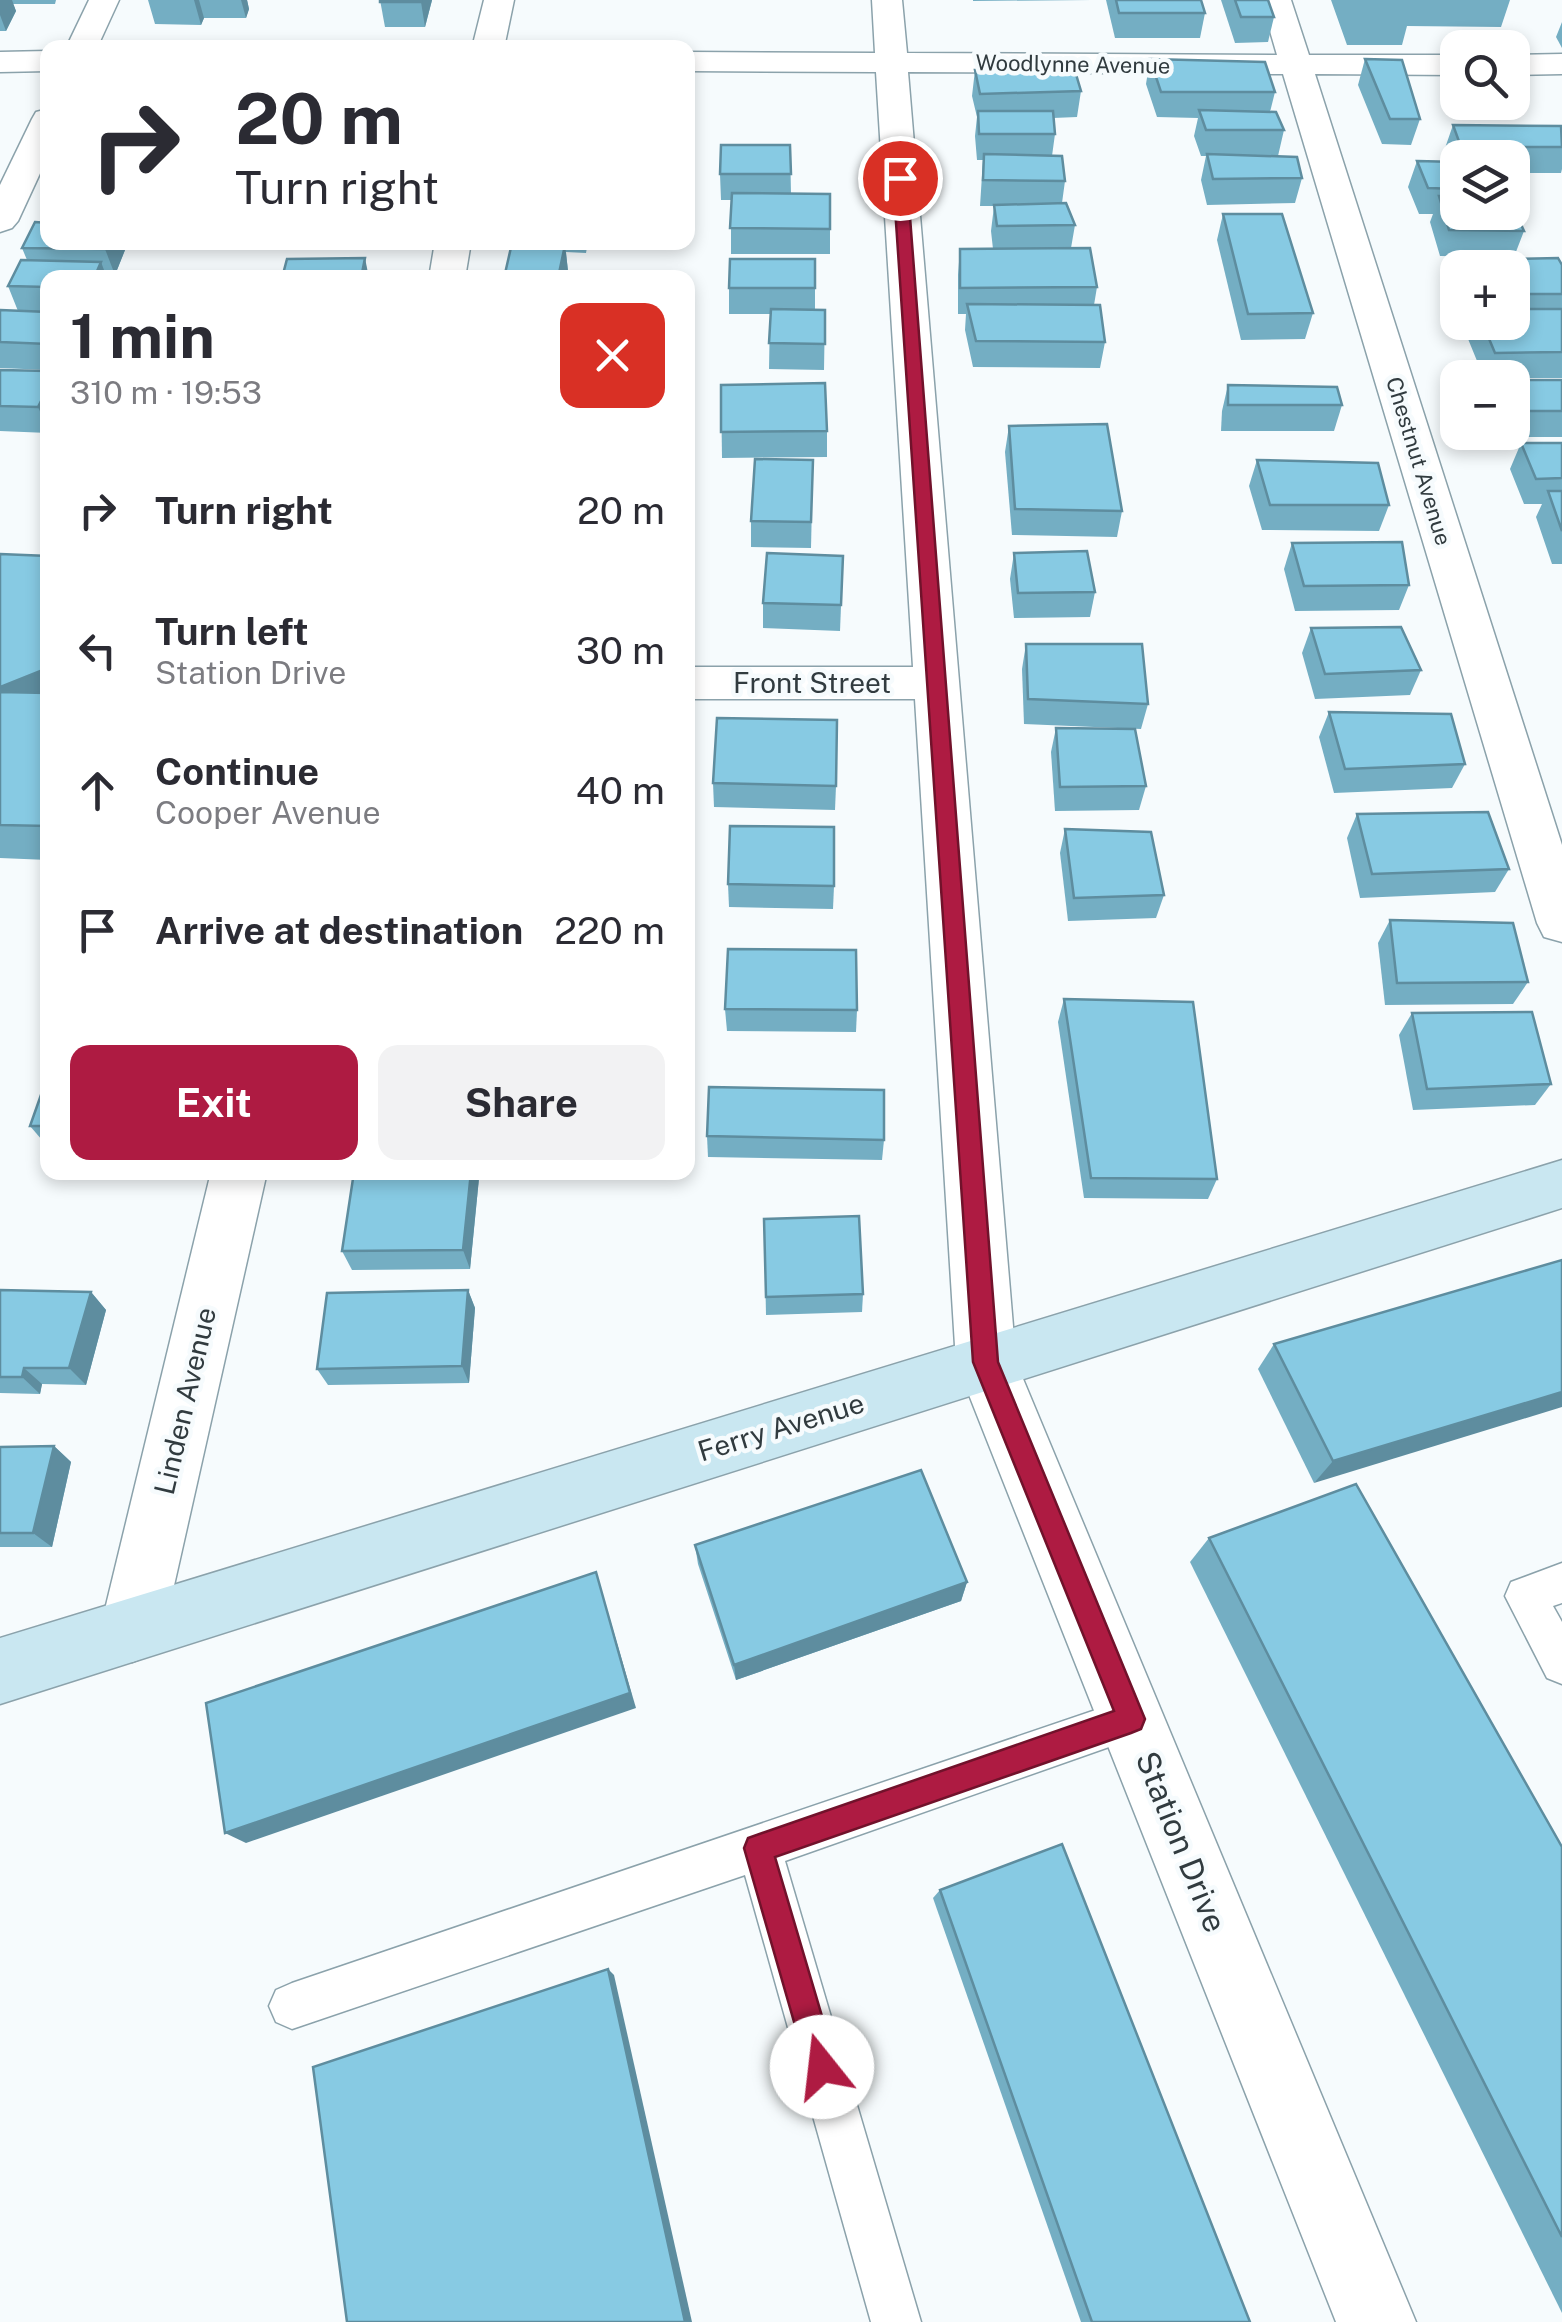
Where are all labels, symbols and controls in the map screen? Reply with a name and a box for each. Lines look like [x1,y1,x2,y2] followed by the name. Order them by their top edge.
[1440,30,1530,450] map controls
[1440,30,1530,120] button: search
[975,49,1171,79] street label: Woodlynne Avenue
[235,77,403,160] text: 20 m
[70,80,200,210] icon: right
[858,136,943,221] pin
[1440,140,1530,230] button: layers
[873,151,928,206] icon: arrive
[235,161,439,214] text: Turn right
[1440,250,1530,340] button: +
[70,301,215,372] text: 1 min
[560,303,665,408] button: close
[1440,360,1530,450] button: −
[70,374,262,411] text: 310 m · 19:53
[1381,374,1457,548] street label: Chestnut Avenue
[70,483,125,538] icon: right
[155,488,333,533] text: Turn right
[577,488,665,533] text: 20 m
[155,609,309,654] text: Turn left
[70,623,125,678] icon: left
[576,628,665,673] text: 30 m
[155,654,346,691] text: Station Drive
[733,666,891,699] street label: Front Street
[155,749,319,794] text: Continue
[70,763,125,818] icon: ahead
[576,768,665,813] text: 40 m
[155,794,381,831] text: Cooper Avenue
[70,903,125,958] icon: arrive
[155,908,523,953] text: Arrive at destination
[554,908,665,953] text: 220 m
[70,1045,358,1160] button: Exit
[378,1045,665,1160] button: Share
[147,1304,222,1498] street label: Linden Avenue
[694,1386,868,1467] street label: Ferry Avenue
[1128,1746,1234,1937] street label: Station Drive
[770,2015,874,2119] position arrow

